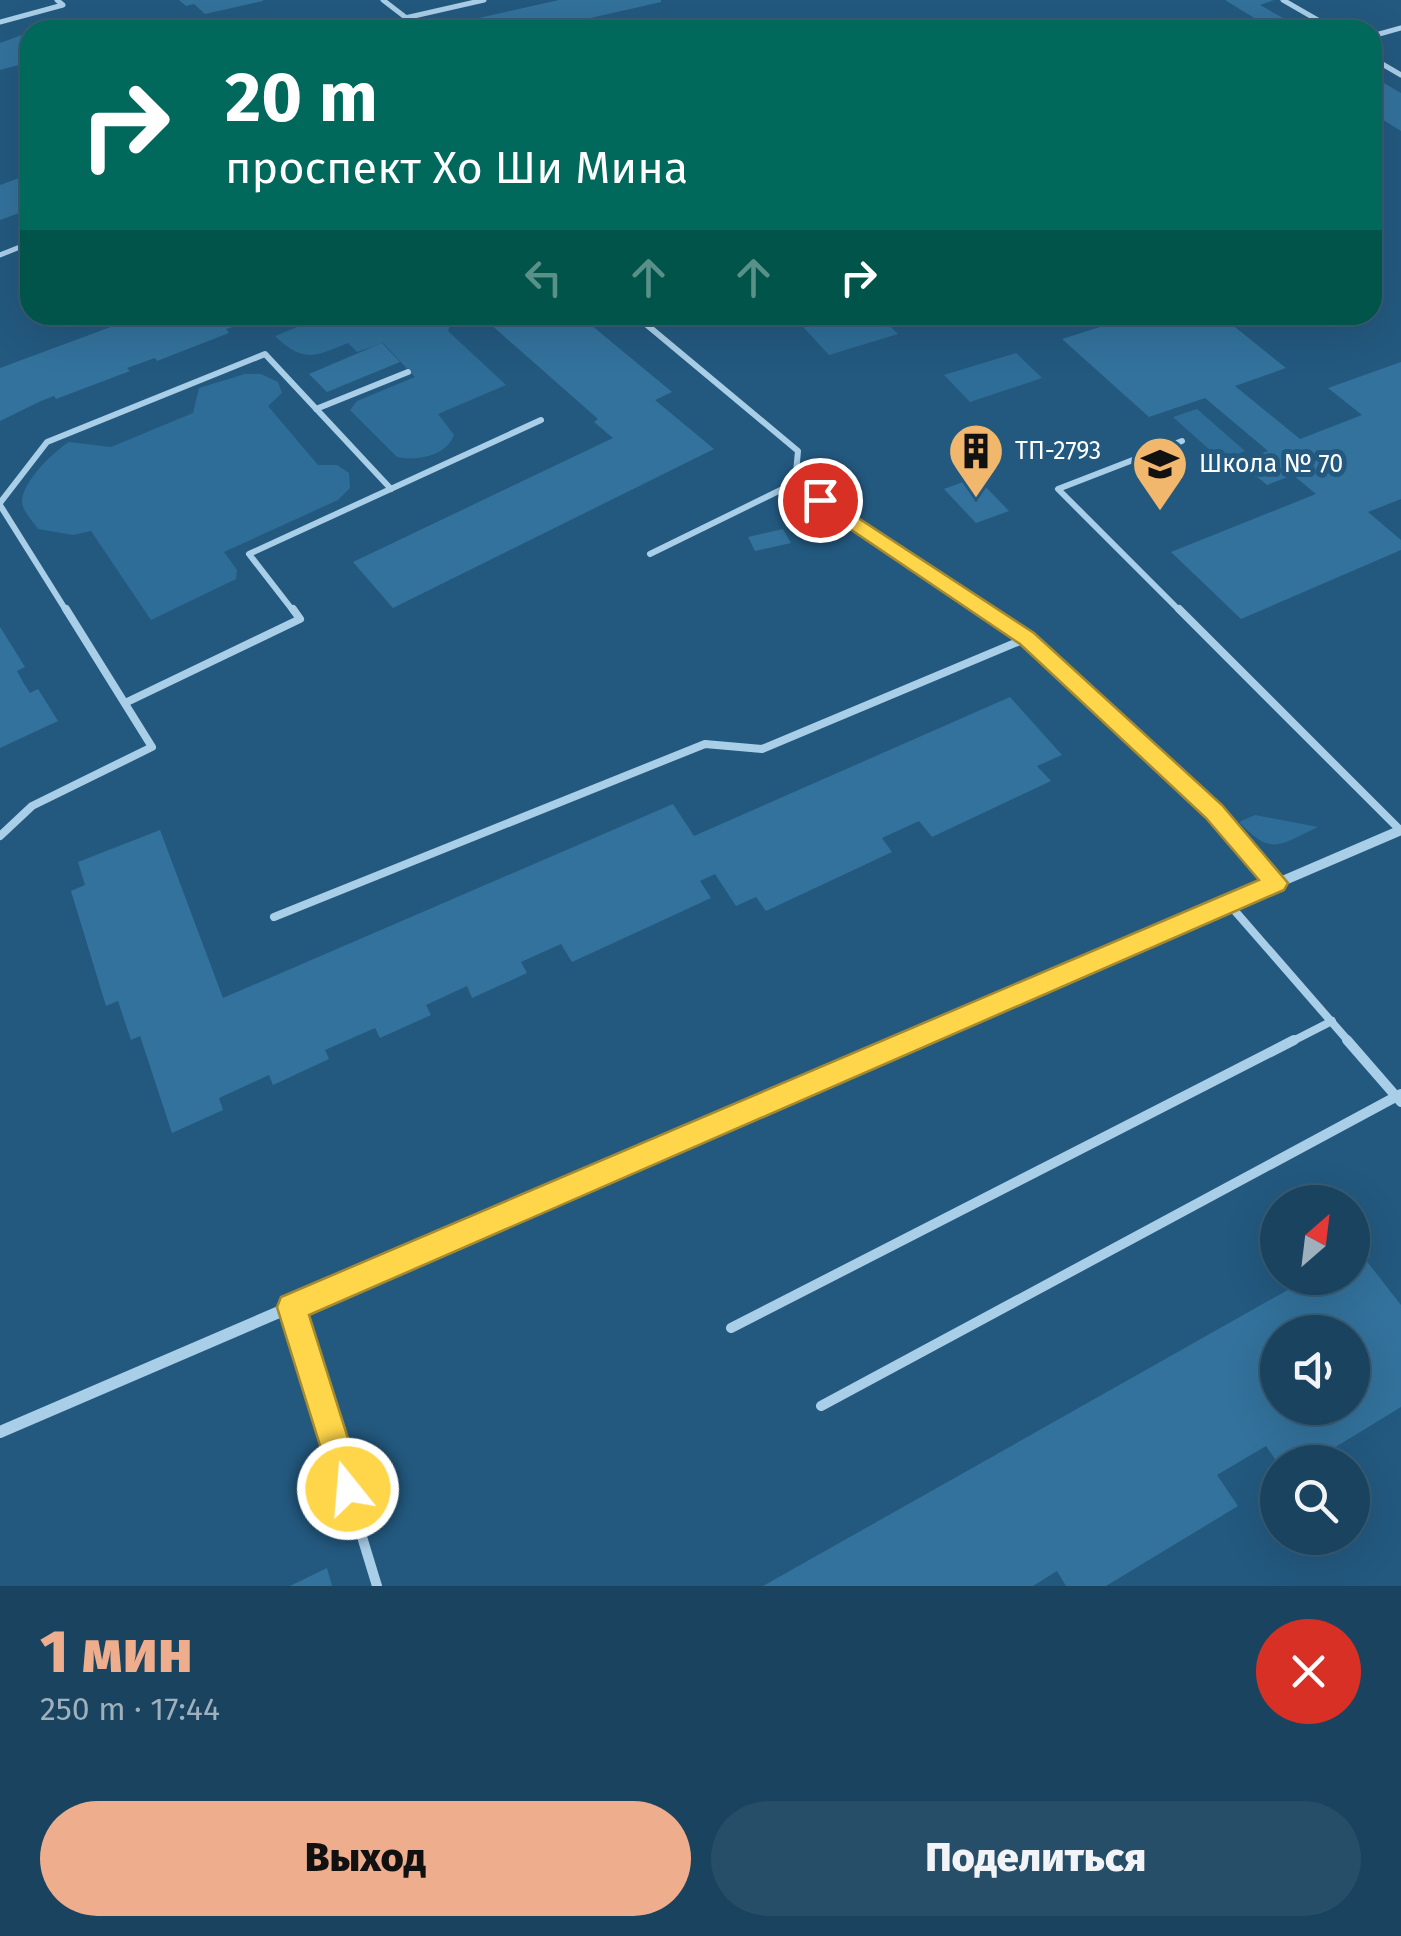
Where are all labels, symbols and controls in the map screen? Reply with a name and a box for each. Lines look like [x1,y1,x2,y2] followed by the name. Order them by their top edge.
[225,56,378,140] text: 20 m
[60,60,190,190] icon: right
[225,141,688,195] text: проспект Хо Ши Мина
[516,250,571,305] icon: left
[621,250,676,305] icon: ahead
[726,250,781,305] icon: ahead
[831,250,886,305] icon: right
[946,421,1006,500] building icon: ТП-2793
[1130,434,1190,513] school or university icon: Школа № 70
[1015,436,1101,466] place label: ТП-2793
[1199,449,1343,479] place label: Школа № 70
[778,458,863,543] pin
[793,473,848,528] icon: arrive
[1260,1185,1370,1295] north arrow
[1260,1185,1370,1555] map controls
[1260,1315,1370,1425] button: sound
[296,1437,400,1541] position arrow
[1260,1445,1370,1555] button: search
[40,1616,193,1688] text: 1 мин
[1256,1619,1361,1724] button: close
[40,1690,220,1728] text: 250 m · 17:44
[40,1801,691,1916] button: Выход
[711,1801,1361,1916] button: Поделиться

